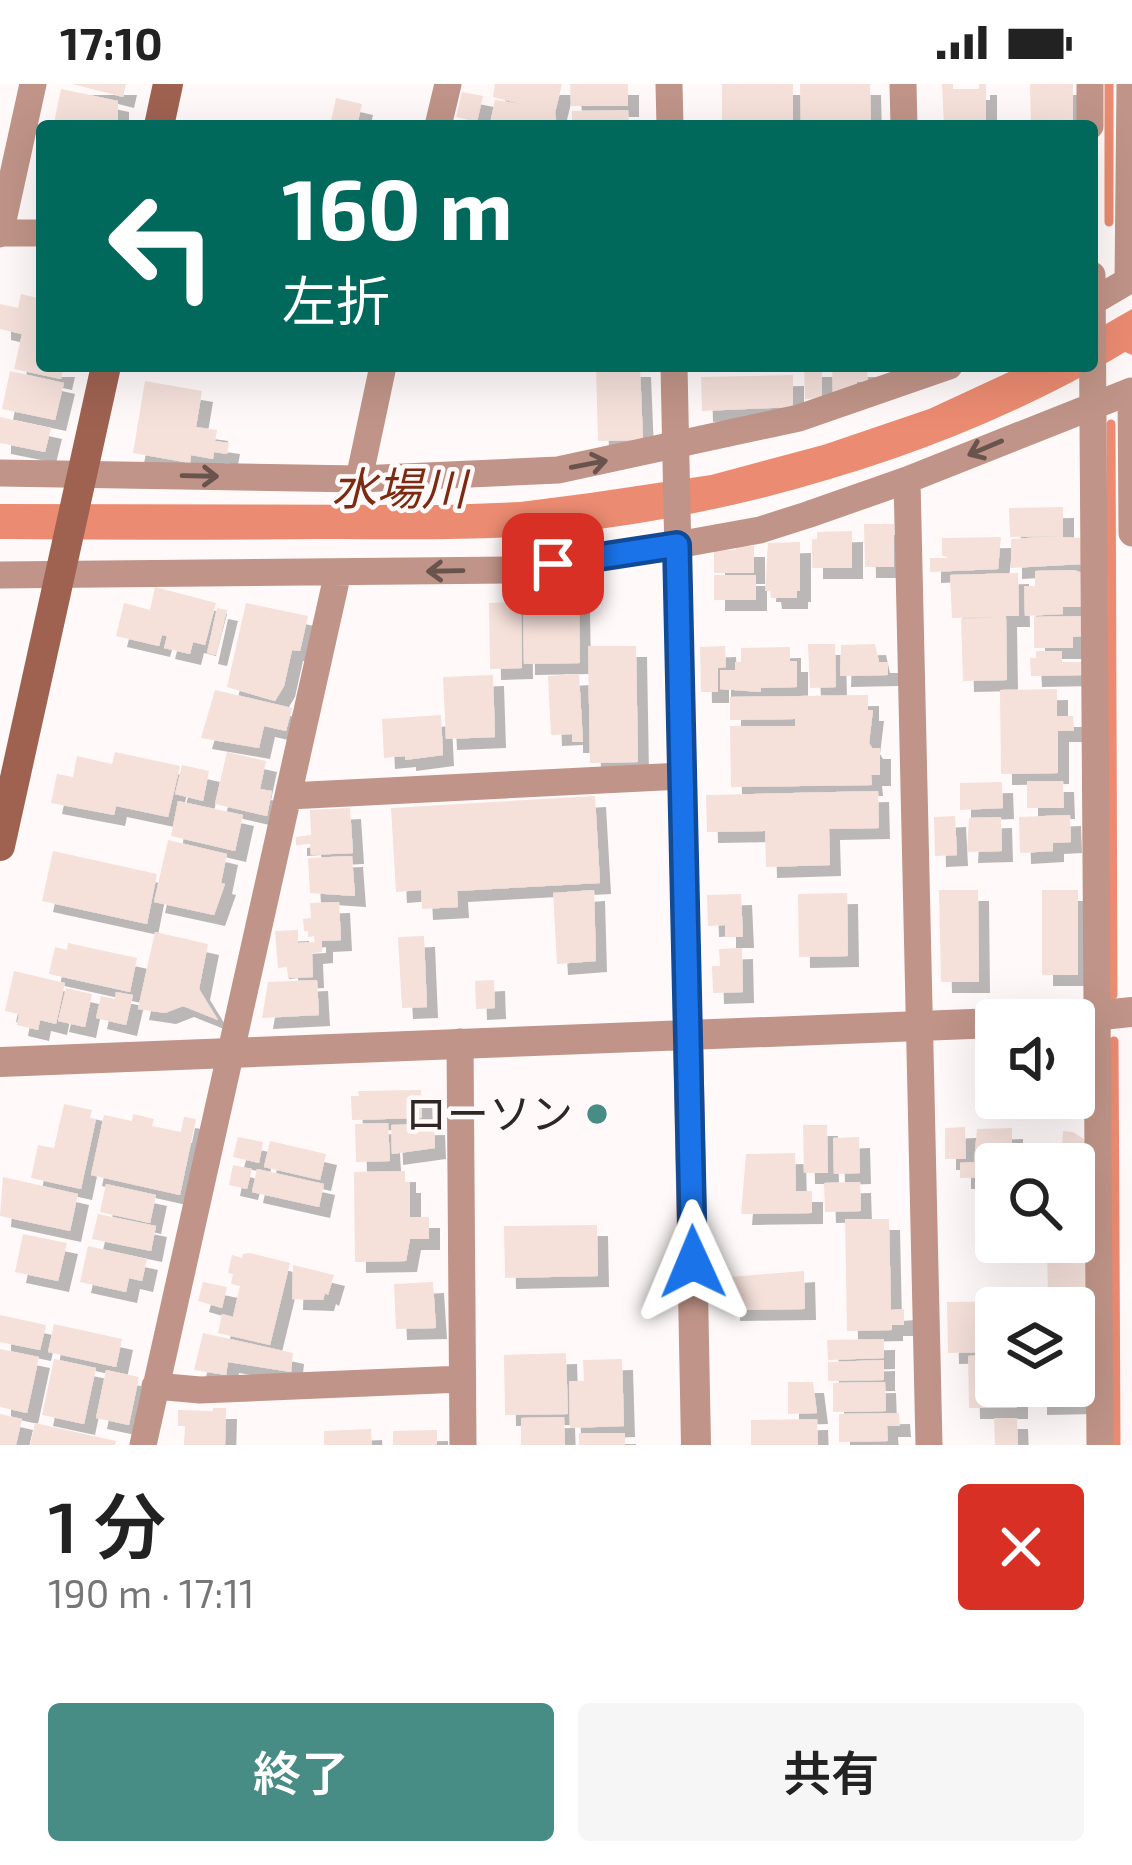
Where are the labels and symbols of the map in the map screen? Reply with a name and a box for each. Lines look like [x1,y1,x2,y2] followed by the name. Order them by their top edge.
[967,439,1004,460] one-way arrow
[568,452,607,474] one-way arrow
[331,460,470,514] water label: 水場川
[180,465,219,487] one-way arrow
[502,513,604,615] pin
[426,560,465,582] one-way arrow
[405,1087,573,1137] place label: ローソン
[584,1101,610,1127] marker: ローソン
[630,1199,756,1325] position arrow

